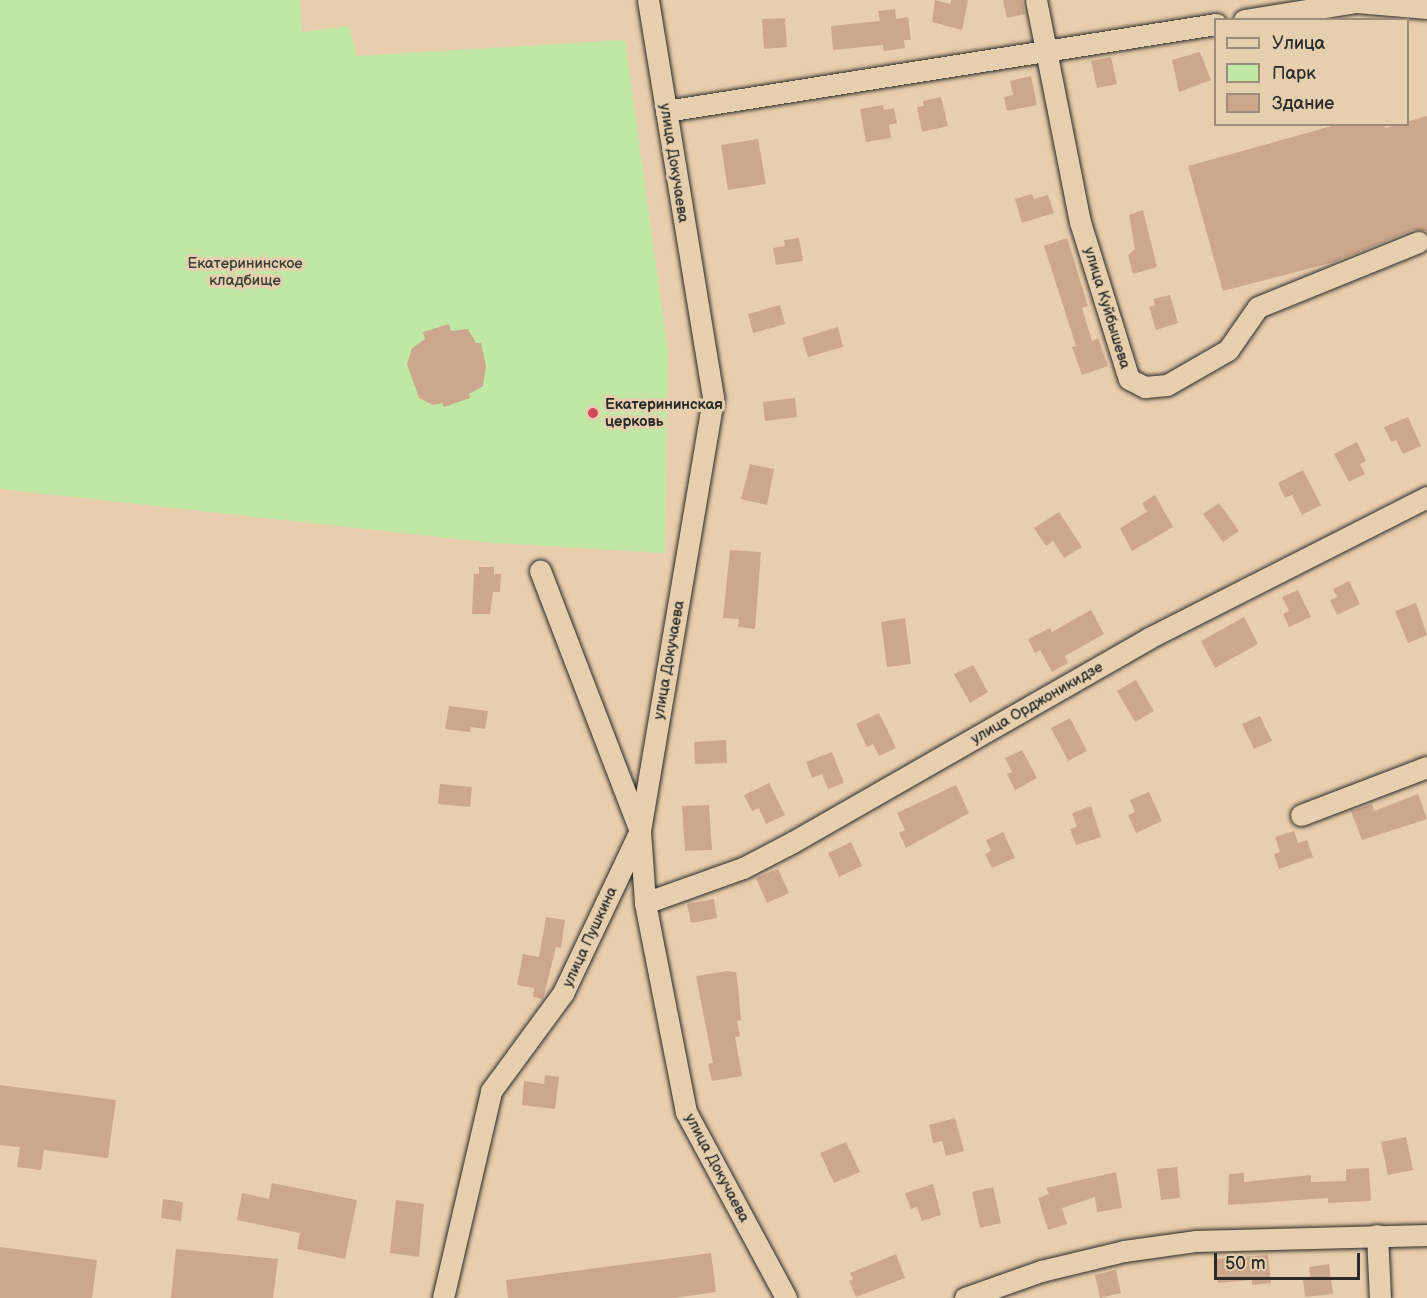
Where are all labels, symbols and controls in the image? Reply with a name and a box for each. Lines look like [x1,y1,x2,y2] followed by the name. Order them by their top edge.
[1214,18,1409,126] legend
[1272,33,1325,54] text: Улица
[1272,63,1316,84] text: Парк
[1272,93,1334,114] text: Здание
[656,102,692,224] street label: улица Докучаева
[1080,245,1134,371] street label: улица Куйбышева
[187,254,303,289] park label: Екатерининское кладбище
[605,395,723,430] place label: Екатерининская церковь
[586,406,600,420] marker: Екатерининская церковь
[650,599,688,721] street label: улица Докучаева
[968,658,1106,748] street label: улица Орджоникидзе
[559,884,621,990] street label: улица Пушкина
[681,1111,753,1225] street label: улица Докучаева
[1217,1241,1362,1279] scale bar
[1225,1253,1266,1274] text: 50 m

